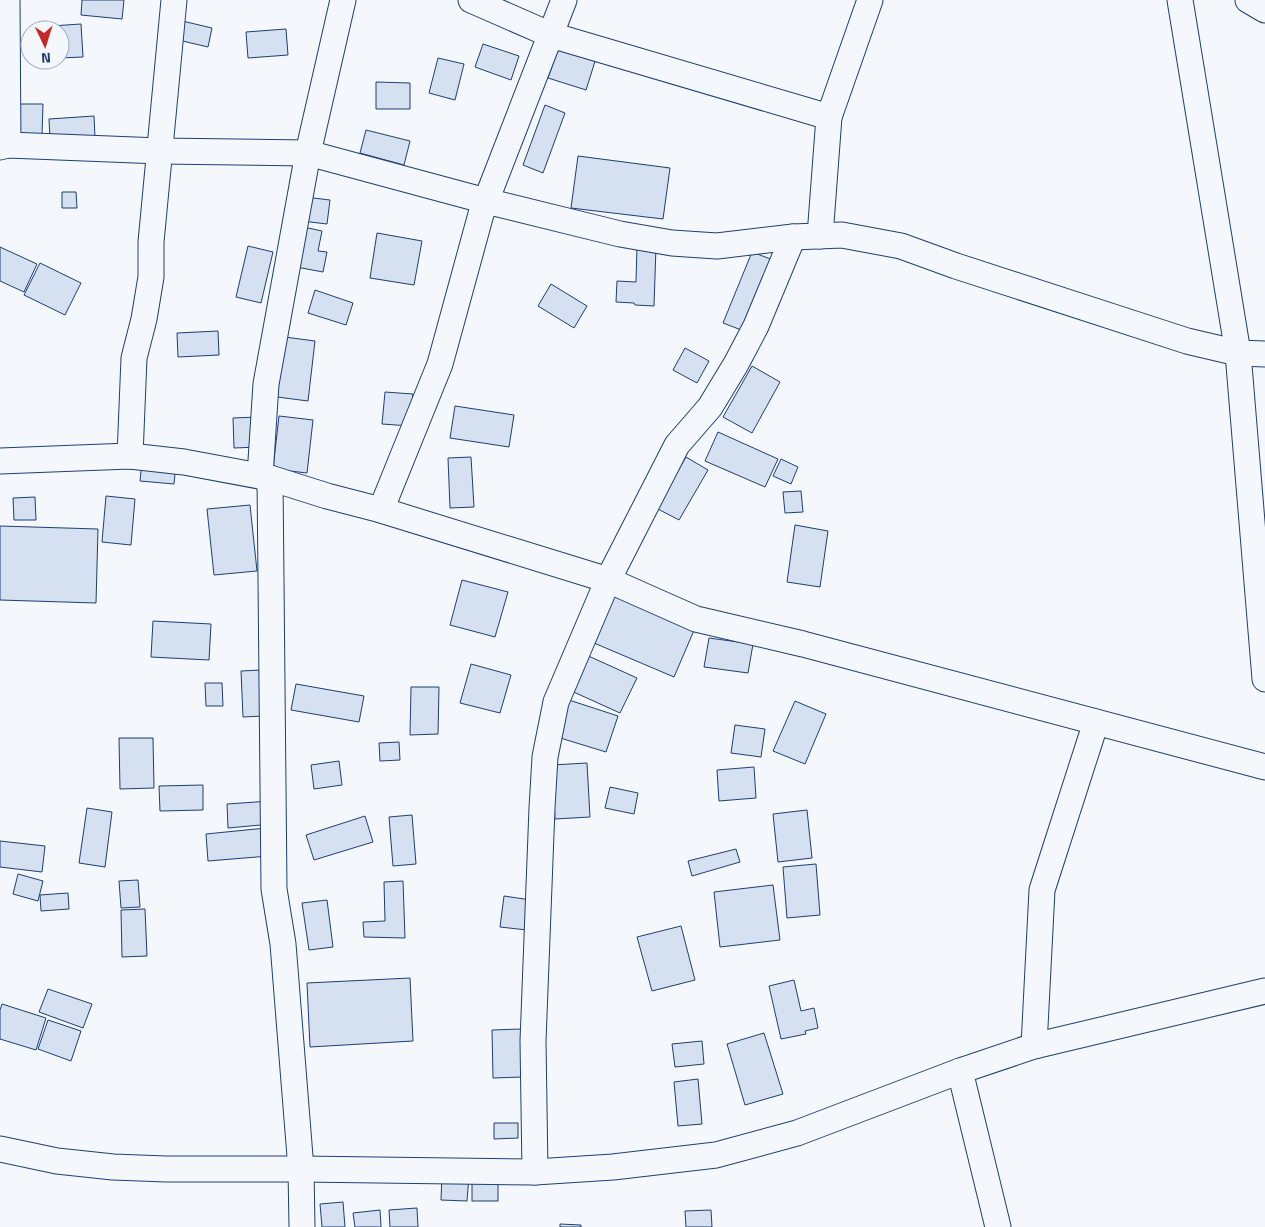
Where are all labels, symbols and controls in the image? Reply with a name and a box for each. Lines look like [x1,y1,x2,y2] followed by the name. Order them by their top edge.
[20,20,70,70] north arrow
[40,48,52,69] text: N

